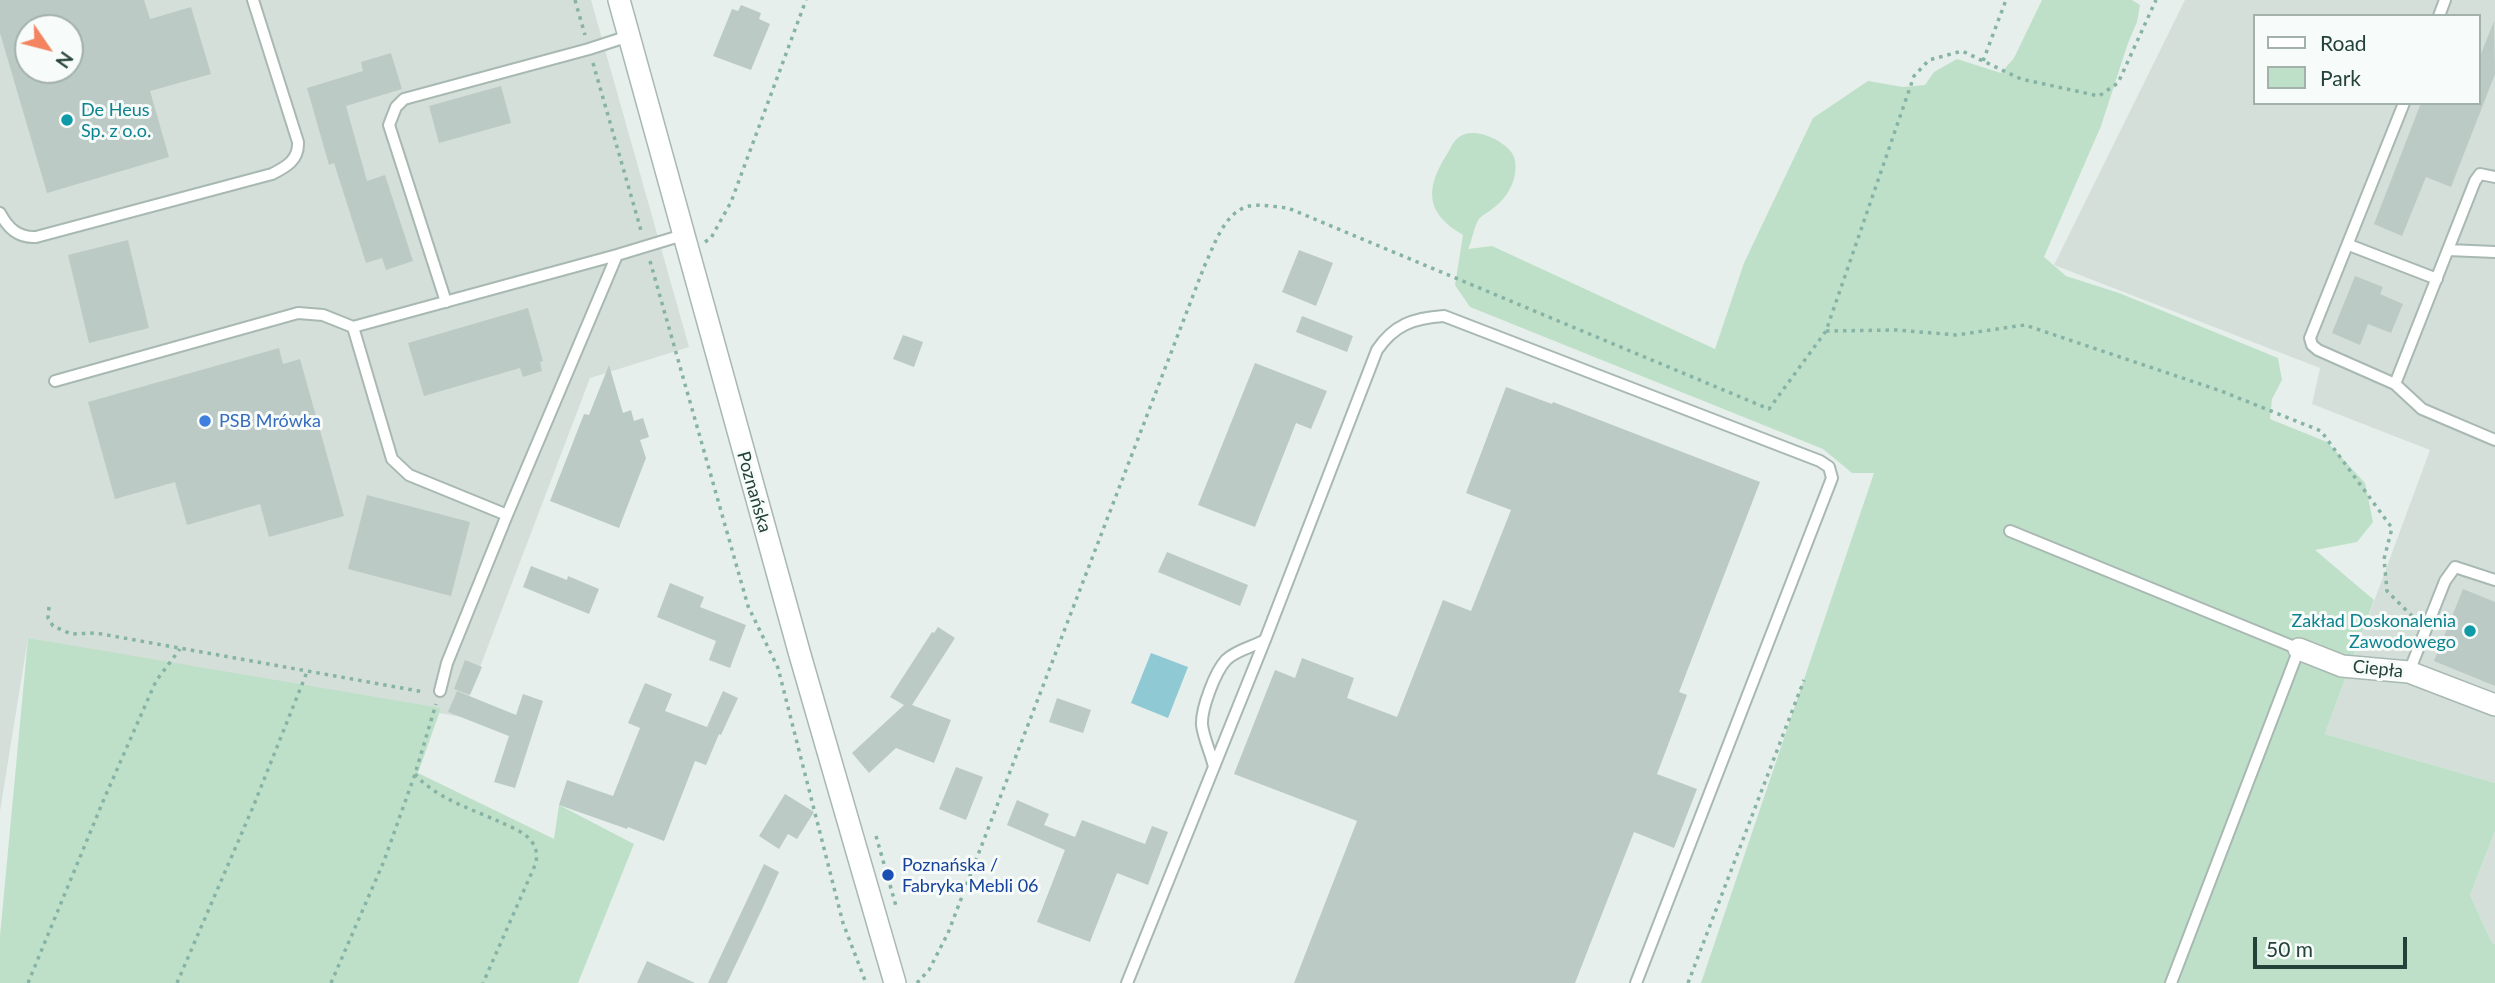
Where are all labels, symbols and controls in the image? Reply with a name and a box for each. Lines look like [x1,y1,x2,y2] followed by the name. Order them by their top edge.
[14,14,84,84] north arrow
[2254,14,2481,105] legend
[2320,30,2367,55] text: Road
[51,48,79,73] text: N
[2320,65,2361,90] text: Park
[81,99,151,142] place label: De Heus Sp. z o.o.
[59,112,75,128] marker: De Heus Sp. z o.o.
[219,410,321,432] place label: PSB Mrówka
[197,413,213,429] marker: PSB Mrówka
[732,449,776,535] street label: Poznańska
[2291,610,2456,652] place label: Zakład Doskonalenia Zawodowego
[2462,623,2478,639] marker: Zakład Doskonalenia Zawodowego
[2352,656,2404,682] street label: Ciepła
[902,854,1039,896] place label: Poznańska / Fabryka Mebli 06
[880,867,896,883] marker: Poznańska / Fabryka Mebli 06
[2257,923,2411,967] scale bar
[2266,936,2313,961] text: 50 m

